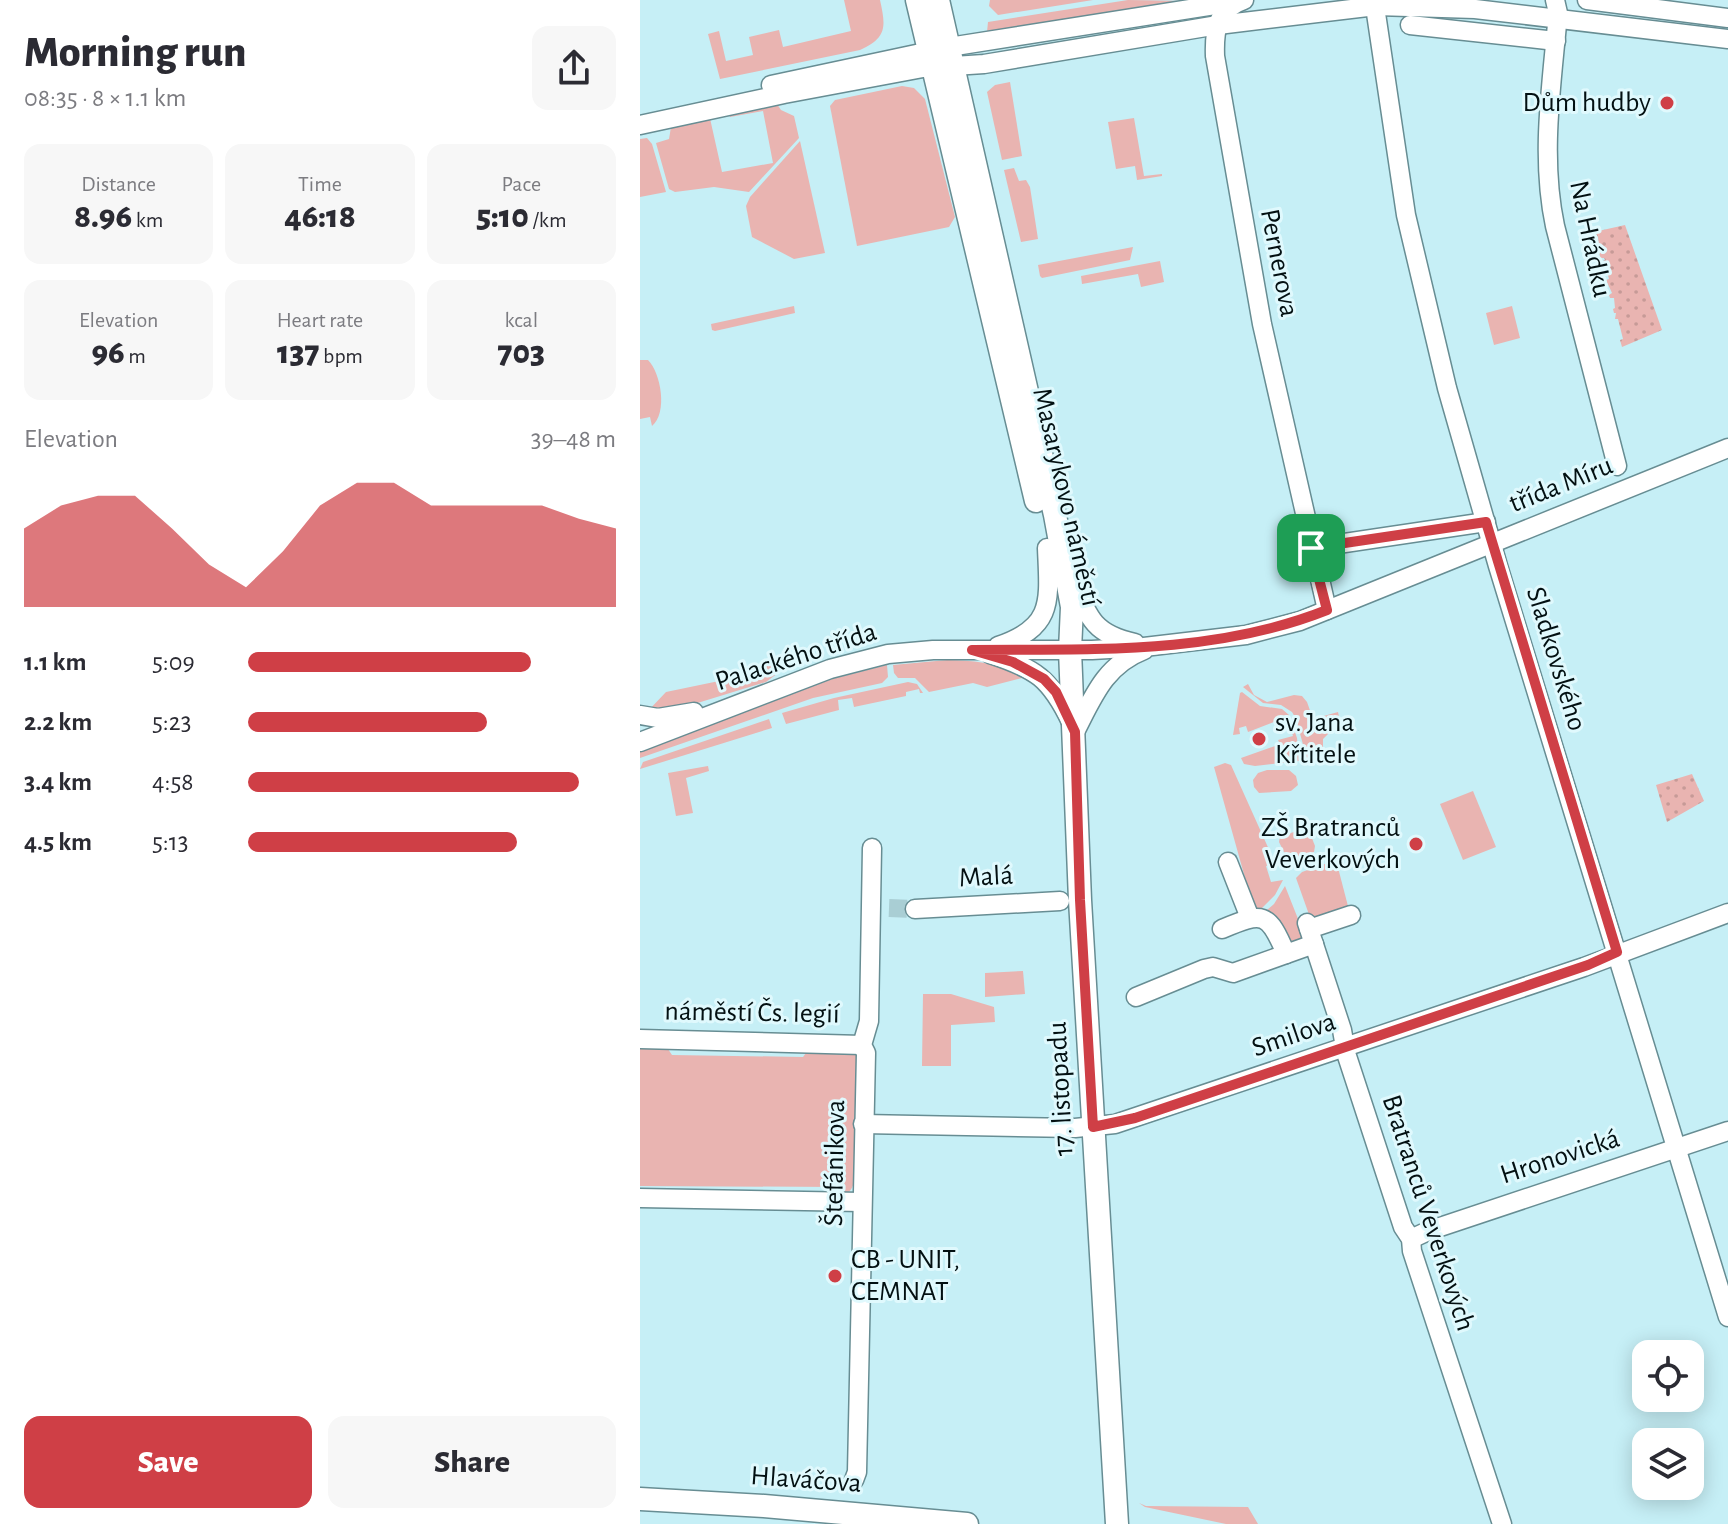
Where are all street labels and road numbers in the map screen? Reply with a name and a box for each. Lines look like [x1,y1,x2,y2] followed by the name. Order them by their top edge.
[1564,178,1616,300] street label: Na Hrádku
[1255,207,1303,319] street label: Pernerova
[1027,385,1105,609] street label: Masarykovo náměstí
[1505,452,1617,518] street label: třída Míru
[1521,584,1591,734] street label: Sladkovského
[712,618,880,696] street label: Palackého třída
[958,862,1014,892] street label: Malá
[664,995,840,1029] street label: náměstí Čs. legií
[1248,1008,1340,1062] street label: Smilova
[1043,1021,1079,1157] street label: 17. listopadu
[1377,1092,1479,1334] street label: Bratranců Veverkových
[818,1099,850,1227] street label: Štefánikova
[1497,1125,1623,1189] street label: Hronovická
[749,1462,863,1498] street label: Hlaváčova

